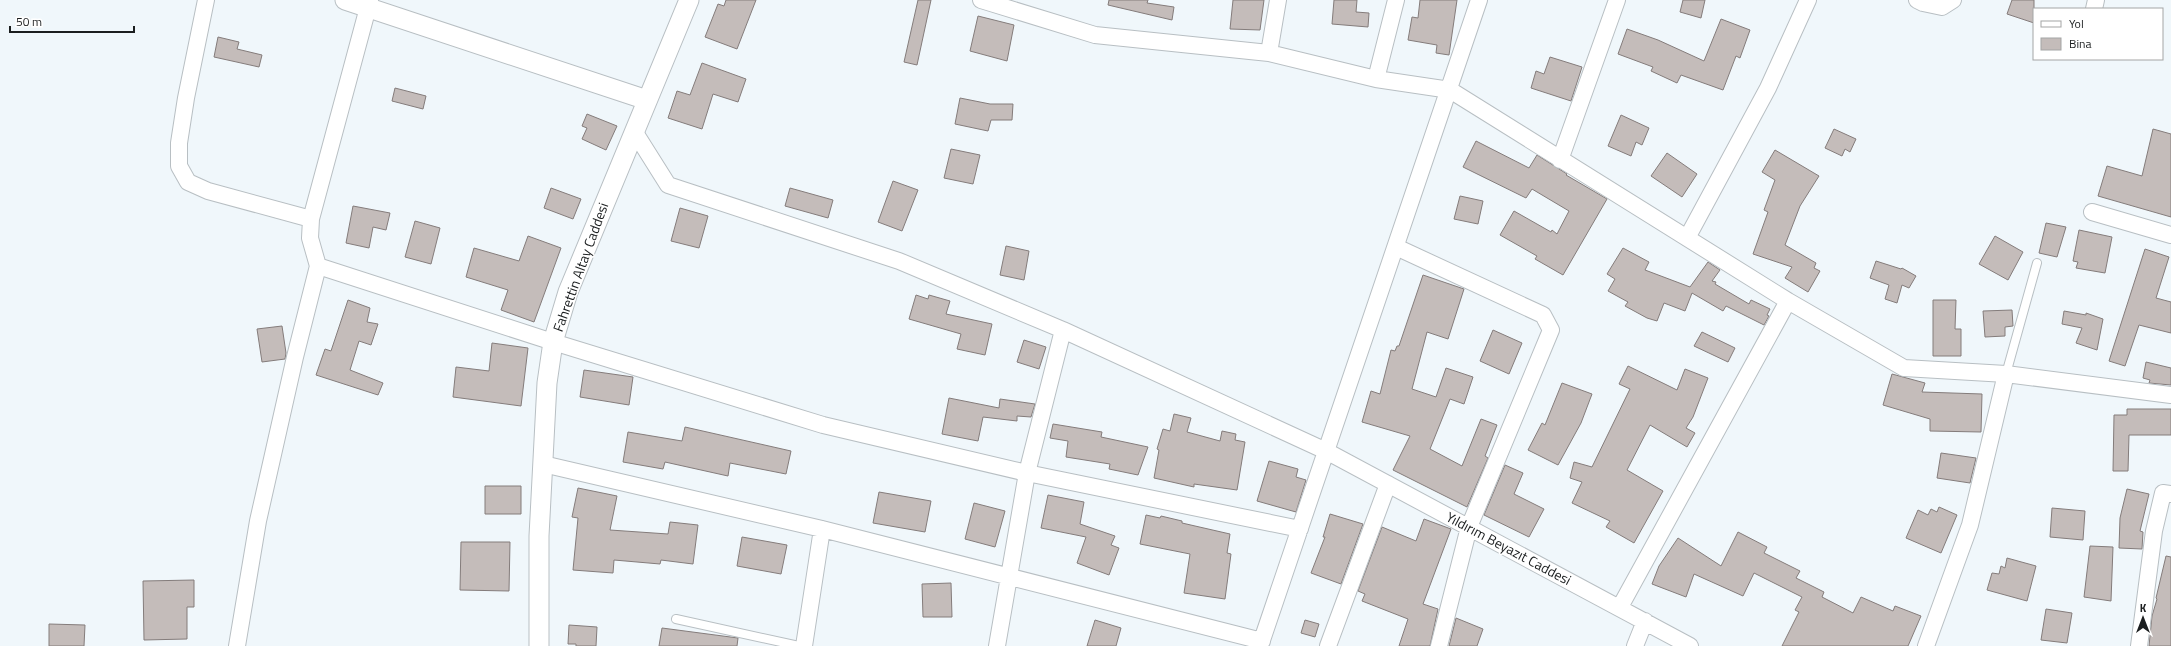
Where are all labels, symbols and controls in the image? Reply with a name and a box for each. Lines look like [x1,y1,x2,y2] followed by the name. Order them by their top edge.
[10,8,134,34] scale bar
[2033,8,2163,60] legend
[16,12,42,31] text: 50 m
[2069,14,2084,33] text: Yol
[2069,34,2091,53] text: Bina
[547,199,613,335] street label: Fahrettin Altay Caddesi
[1443,506,1575,590] street label: Yıldırım Beyazıt Caddesi
[2123,598,2163,638] north arrow
[2140,600,2147,616] text: K

